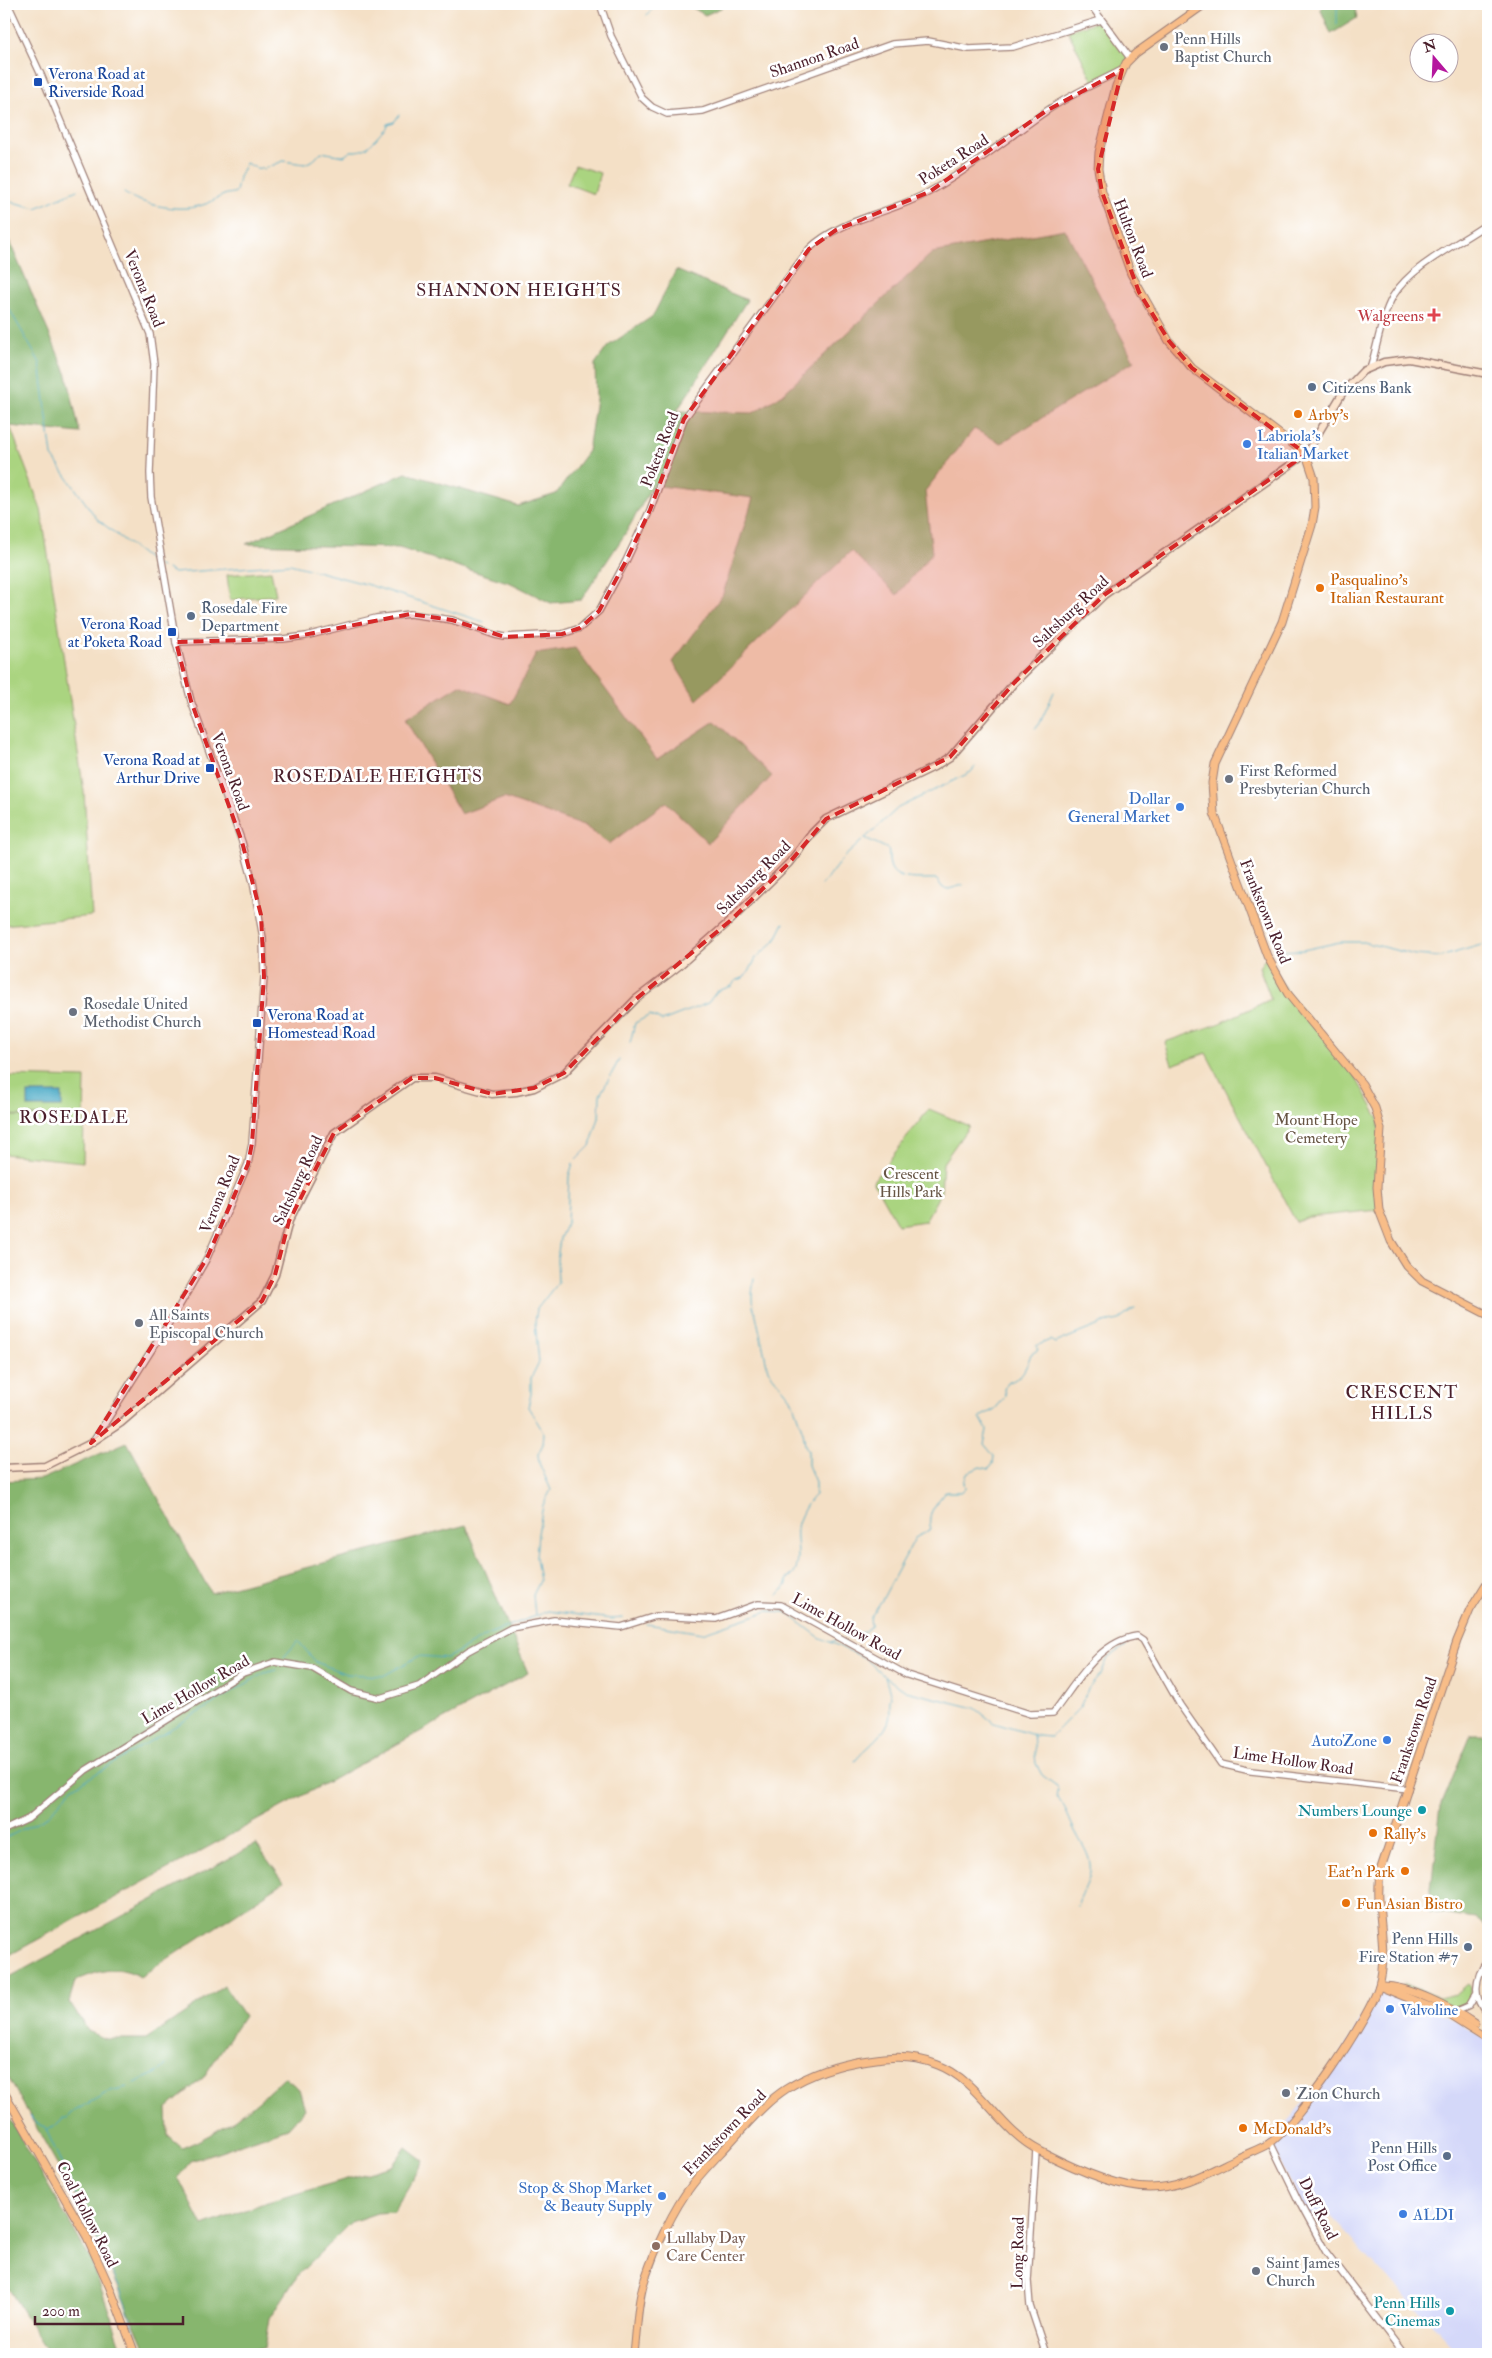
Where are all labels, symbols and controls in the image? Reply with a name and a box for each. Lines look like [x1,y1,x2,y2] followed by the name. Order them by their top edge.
[1174,29,1272,68] place label: Penn Hills Baptist Church
[1410,32,1460,82] north arrow
[767,33,862,83] street label: Shannon Road
[1420,36,1439,57] text: N
[1158,41,1170,53] marker: Penn Hills Baptist Church
[48,64,145,102] place label: Verona Road at Riverside Road
[32,76,44,88] marker: Verona Road at Riverside Road
[915,130,992,190] street label: Poketa Road
[1109,196,1157,281] street label: Hulton Road
[119,247,169,330] street label: Verona Road
[416,279,622,302] district label: SHANNON HEIGHTS
[1357,306,1424,326] place label: Walgreens
[1428,309,1440,321] marker: Walgreens
[1322,378,1412,398] place label: Citizens Bank
[1306,381,1318,393] marker: Citizens Bank
[1307,405,1349,425] place label: Arby's
[1292,408,1304,420] marker: Arby's
[636,409,684,490] street label: Poketa Road
[1257,426,1349,464] place label: Labriola's Italian Market
[1241,438,1253,450] marker: Labriola's Italian Market
[1330,570,1444,608] place label: Pasqualino's Italian Restaurant
[1028,571,1113,652] street label: Saltsburg Road
[1314,582,1326,594] marker: Pasqualino's Italian Restaurant
[201,598,288,637] place label: Rosedale Fire Department
[185,610,197,622] marker: Rosedale Fire Department
[68,614,162,652] place label: Verona Road at Poketa Road
[166,626,178,638] marker: Verona Road at Poketa Road
[207,729,254,813] street label: Verona Road
[103,750,200,788] place label: Verona Road at Arthur Drive
[1239,761,1371,799] place label: First Reformed Presbyterian Church
[204,762,216,774] marker: Verona Road at Arthur Drive
[273,765,483,788] district label: ROSEDALE HEIGHTS
[1223,773,1235,785] marker: First Reformed Presbyterian Church
[1068,789,1170,827] place label: Dollar General Market
[1174,801,1186,813] marker: Dollar General Market
[712,836,795,919] street label: Saltsburg Road
[1235,856,1295,967] street label: Frankstown Road
[83,994,202,1032] place label: Rosedale United Methodist Church
[267,1005,375,1043] place label: Verona Road at Homestead Road
[67,1006,79,1018] marker: Rosedale United Methodist Church
[251,1017,263,1029] marker: Verona Road at Homestead Road
[19,1106,129,1129] district label: ROSEDALE
[1274,1110,1358,1148] park label: Mount Hope Cemetery
[268,1132,327,1229] street label: Saltsburg Road
[195,1153,245,1236] street label: Verona Road
[879,1164,943,1202] park label: Crescent Hills Park
[148,1305,264,1344] place label: All Saints Episcopal Church
[133,1317,145,1329] marker: All Saints Episcopal Church
[1346,1381,1458,1425] district label: CRESCENT HILLS
[789,1589,904,1665] street label: Lime Hollow Road
[138,1651,253,1729] street label: Lime Hollow Road
[1386,1674,1442,1786] street label: Frankstown Road
[1311,1731,1377,1751] place label: AutoZone
[1381,1734,1393,1746] marker: AutoZone
[1231,1743,1354,1779] street label: Lime Hollow Road
[1298,1801,1412,1821] place label: Numbers Lounge
[1416,1804,1428,1816] marker: Numbers Lounge
[1383,1824,1426,1844] place label: Rally's
[1367,1827,1379,1839] marker: Rally's
[1327,1862,1395,1882] place label: Eat'n Park
[1399,1865,1411,1877] marker: Eat'n Park
[1356,1894,1463,1914] place label: Fun Asian Bistro
[1340,1897,1352,1909] marker: Fun Asian Bistro
[1359,1929,1459,1967] place label: Penn Hills Fire Station #7
[1462,1941,1474,1953] marker: Penn Hills Fire Station #7
[1400,2000,1459,2020] place label: Valvoline
[1384,2003,1396,2015] marker: Valvoline
[1296,2084,1381,2104] place label: Zion Church
[679,2086,771,2180] street label: Frankstown Road
[1280,2087,1292,2099] marker: Zion Church
[1253,2119,1331,2139] place label: McDonald's
[1237,2122,1249,2134] marker: McDonald's
[1367,2138,1437,2176] place label: Penn Hills Post Office
[1441,2150,1453,2162] marker: Penn Hills Post Office
[52,2158,122,2271] street label: Coal Hollow Road
[1294,2174,1342,2243] street label: Duff Road
[518,2178,653,2217] place label: Stop & Shop Market & Beauty Supply
[656,2190,668,2202] marker: Stop & Shop Market & Beauty Supply
[1412,2205,1454,2225] place label: ALDI
[1397,2208,1409,2220] marker: ALDI
[1007,2217,1029,2289] street label: Long Road
[666,2228,746,2266] place label: Lullaby Day Care Center
[650,2240,662,2252] marker: Lullaby Day Care Center
[1266,2253,1340,2291] place label: Saint James Church
[1250,2265,1262,2277] marker: Saint James Church
[35,2293,182,2325] scale bar
[1373,2293,1440,2331] place label: Penn Hills Cinemas
[42,2302,80,2321] text: 200 m
[1444,2305,1456,2317] marker: Penn Hills Cinemas

